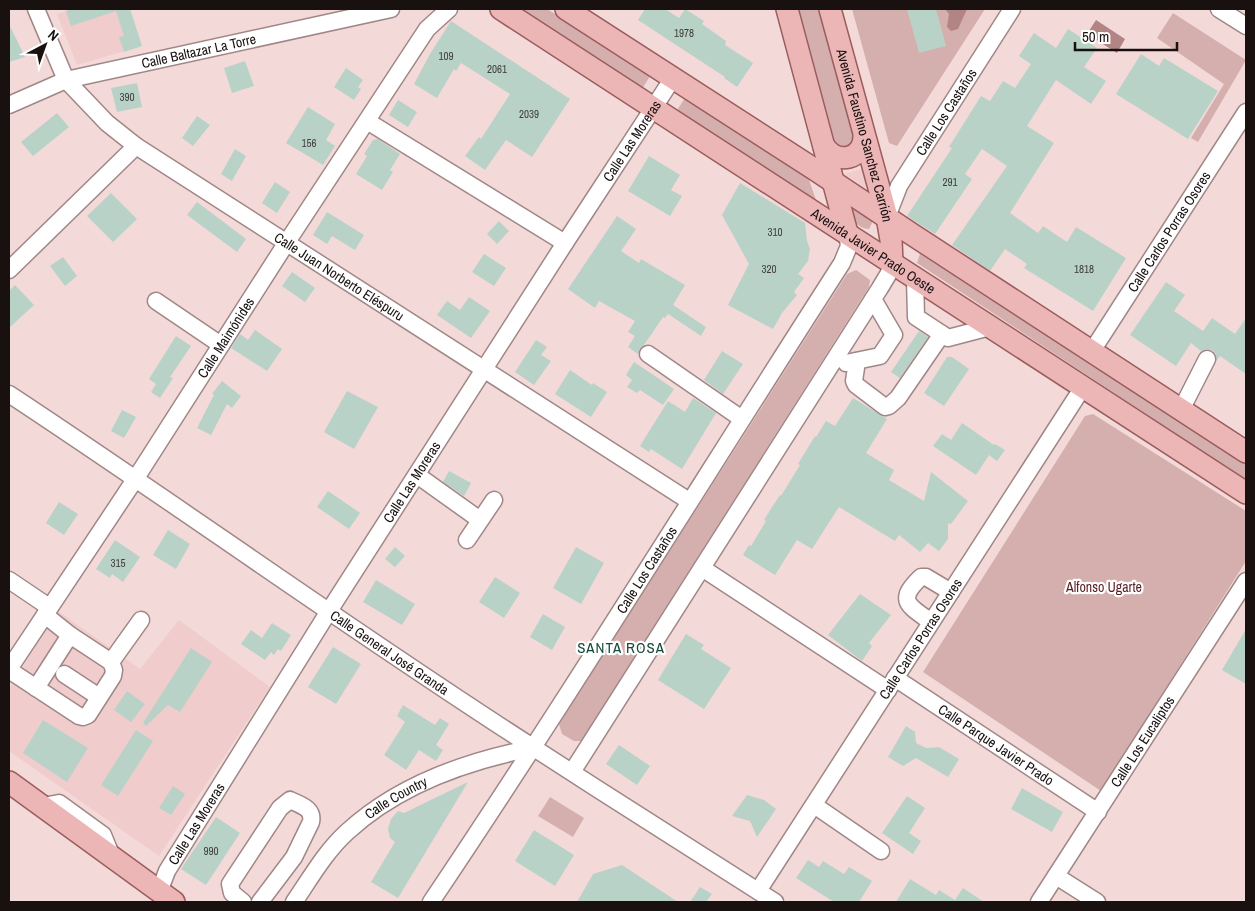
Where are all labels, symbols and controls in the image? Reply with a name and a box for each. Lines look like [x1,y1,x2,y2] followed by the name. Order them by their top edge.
[20,20,70,70] north arrow
[1075,20,1178,52] scale bar
[44,26,63,45] text: N
[674,26,694,40] house number: 1978
[1082,26,1109,47] text: 50 m
[140,30,258,72] street label: Calle Baltazar La Torre
[832,46,897,223] street label: Avenida Faustino Sanchez Carrión
[438,49,454,63] house number: 109
[487,62,507,76] house number: 2061
[912,65,981,159] street label: Calle Los Castaños
[119,90,135,104] house number: 390
[599,97,665,185] street label: Calle Las Moreras
[519,107,539,121] house number: 2039
[301,136,317,150] house number: 156
[1123,168,1215,295] street label: Calle Carlos Porras Osores
[942,175,958,189] house number: 291
[807,204,939,298] street label: Avenida Javier Prado Oeste
[767,225,783,239] house number: 310
[271,228,408,325] street label: Calle Juan Norberto Eléspuru
[761,262,777,276] house number: 320
[1074,262,1094,276] house number: 1818
[193,294,258,382] street label: Calle Maimónides
[379,438,445,526] street label: Calle Las Moreras
[612,523,681,617] street label: Calle Los Castaños
[110,556,126,570] house number: 315
[875,575,966,703] street label: Calle Carlos Porras Osores
[1065,578,1142,596] park label: Alfonso Ugarte
[327,606,453,699] street label: Calle General José Granda
[577,637,665,658] district label: SANTA ROSA
[1107,692,1179,790] street label: Calle Los Eucaliptos
[935,700,1057,789] street label: Calle Parque Javier Prado
[361,772,430,823] street label: Calle Country
[164,779,229,868] street label: Calle Las Moreras
[203,844,219,858] house number: 990

